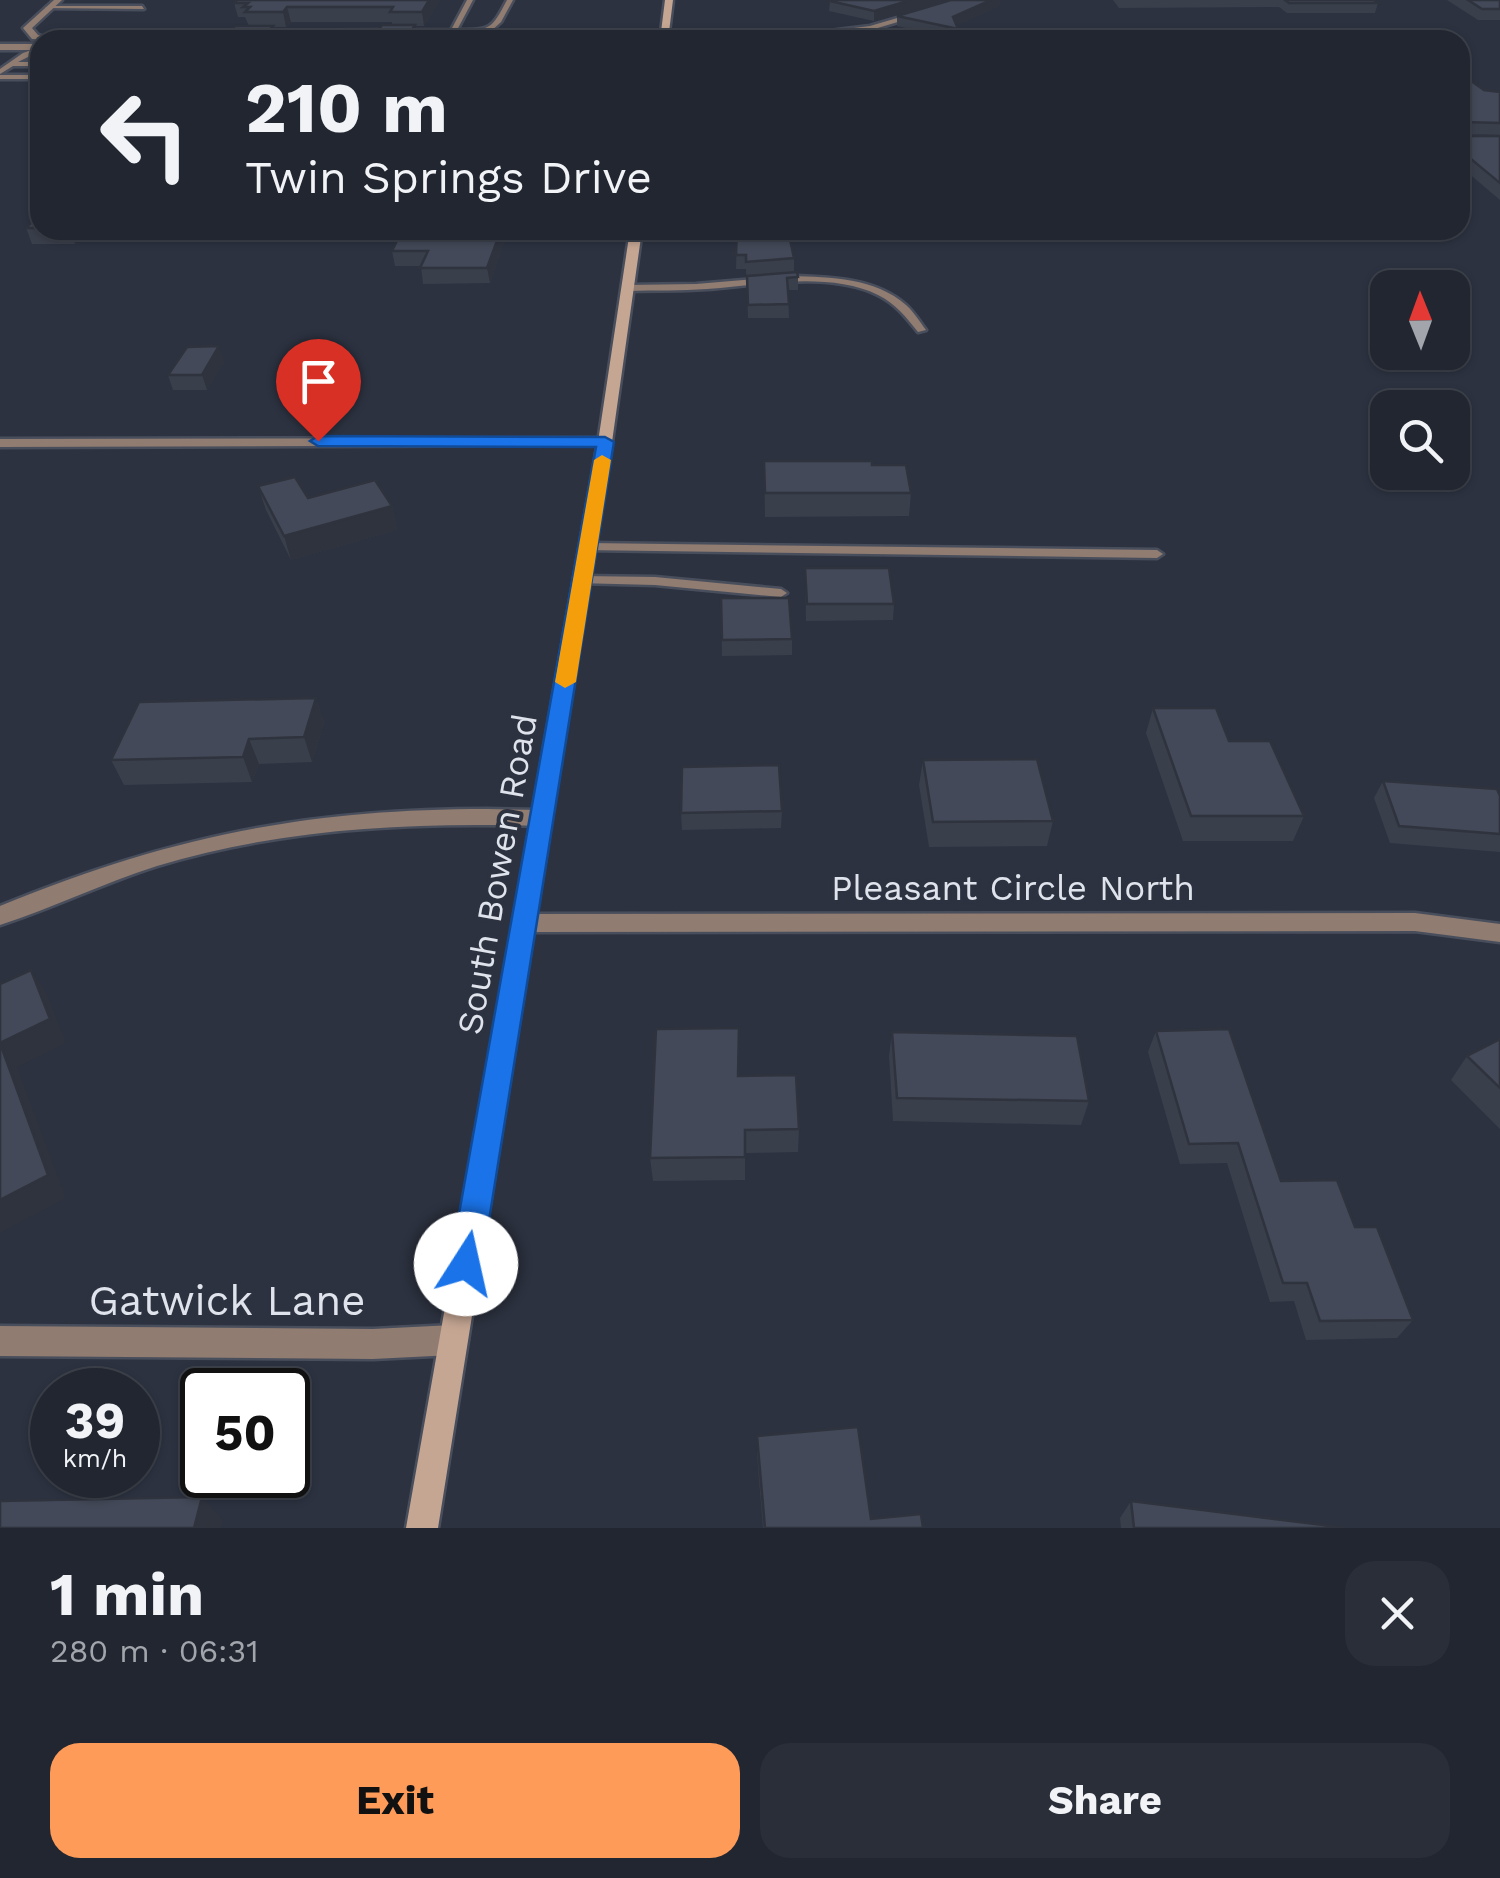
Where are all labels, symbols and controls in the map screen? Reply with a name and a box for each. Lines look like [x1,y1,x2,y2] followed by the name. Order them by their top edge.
[245,67,448,149] text: 210 m
[80,70,210,200] icon: left
[245,151,652,204] text: Twin Springs Drive
[1370,270,1470,370] north arrow
[1370,270,1470,490] map controls
[276,339,361,442] pin
[291,354,346,409] icon: arrive
[1370,390,1470,490] button: search
[448,711,546,1037] street label: South Bowen Road
[831,867,1195,909] street label: Pleasant Circle North
[414,1212,518,1316] position arrow
[88,1276,366,1325] street label: Gatwick Lane
[180,1368,310,1498] speed limit sign: 50
[65,1391,125,1450] text: 39
[63,1444,127,1473] text: km/h
[50,1559,204,1630] text: 1 min
[1345,1561,1450,1666] button: close
[50,1632,259,1670] text: 280 m · 06:31
[50,1743,740,1858] button: Exit
[760,1743,1450,1858] button: Share

